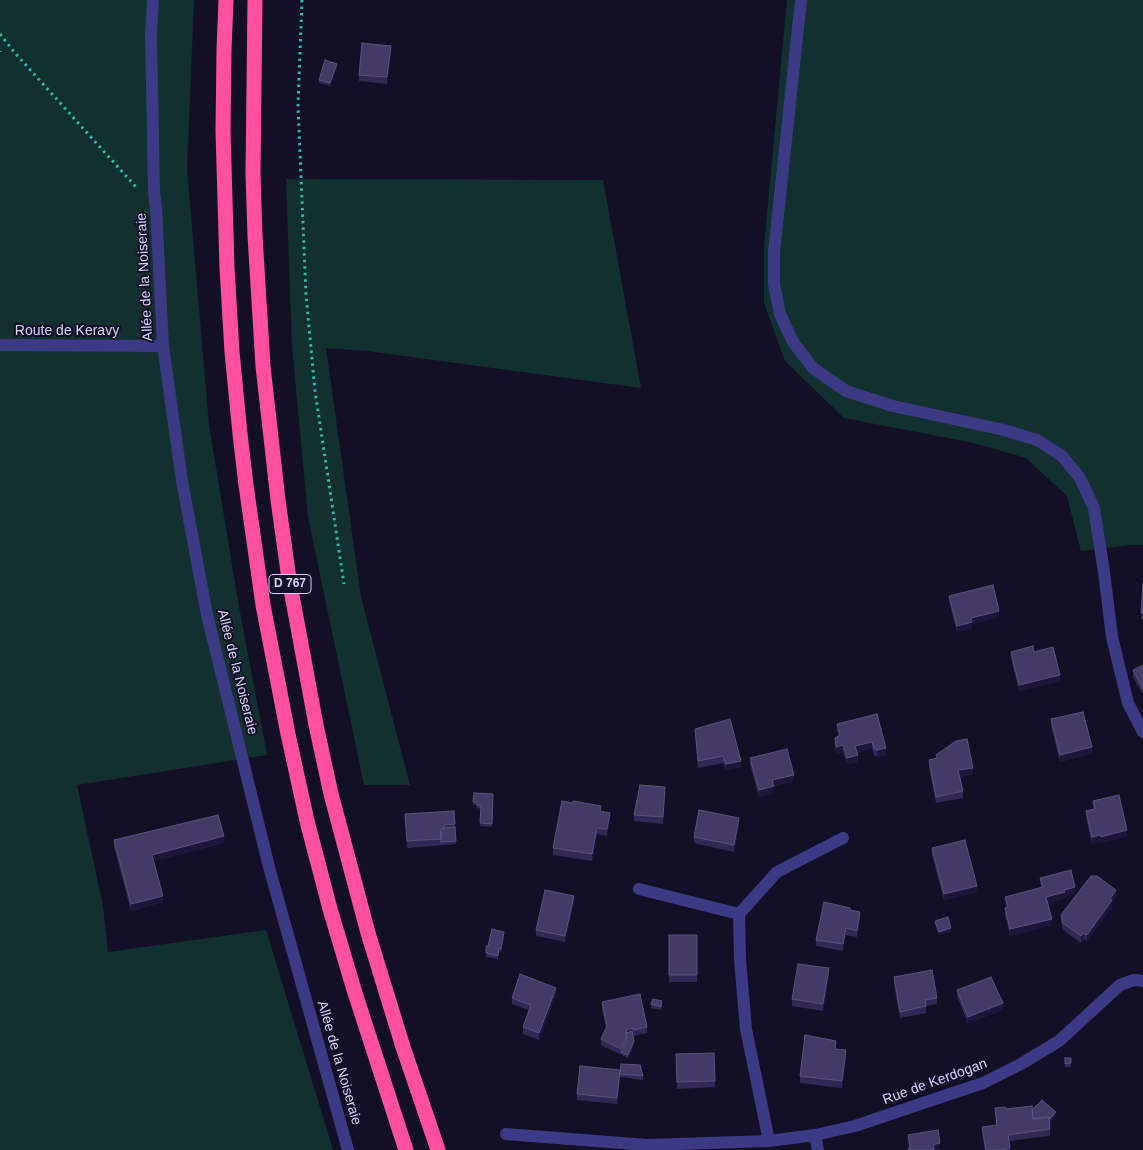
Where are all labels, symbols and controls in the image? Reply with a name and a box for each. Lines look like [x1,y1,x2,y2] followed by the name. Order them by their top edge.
[133,212,157,342] street label: Allée de la Noiseraie
[15,323,119,339] street label: Route de Keravy
[269,574,311,594] road number: D 767
[213,608,261,736] street label: Allée de la Noiseraie
[313,999,365,1127] street label: Allée de la Noiseraie
[881,1055,989,1109] street label: Rue de Kerdogan

